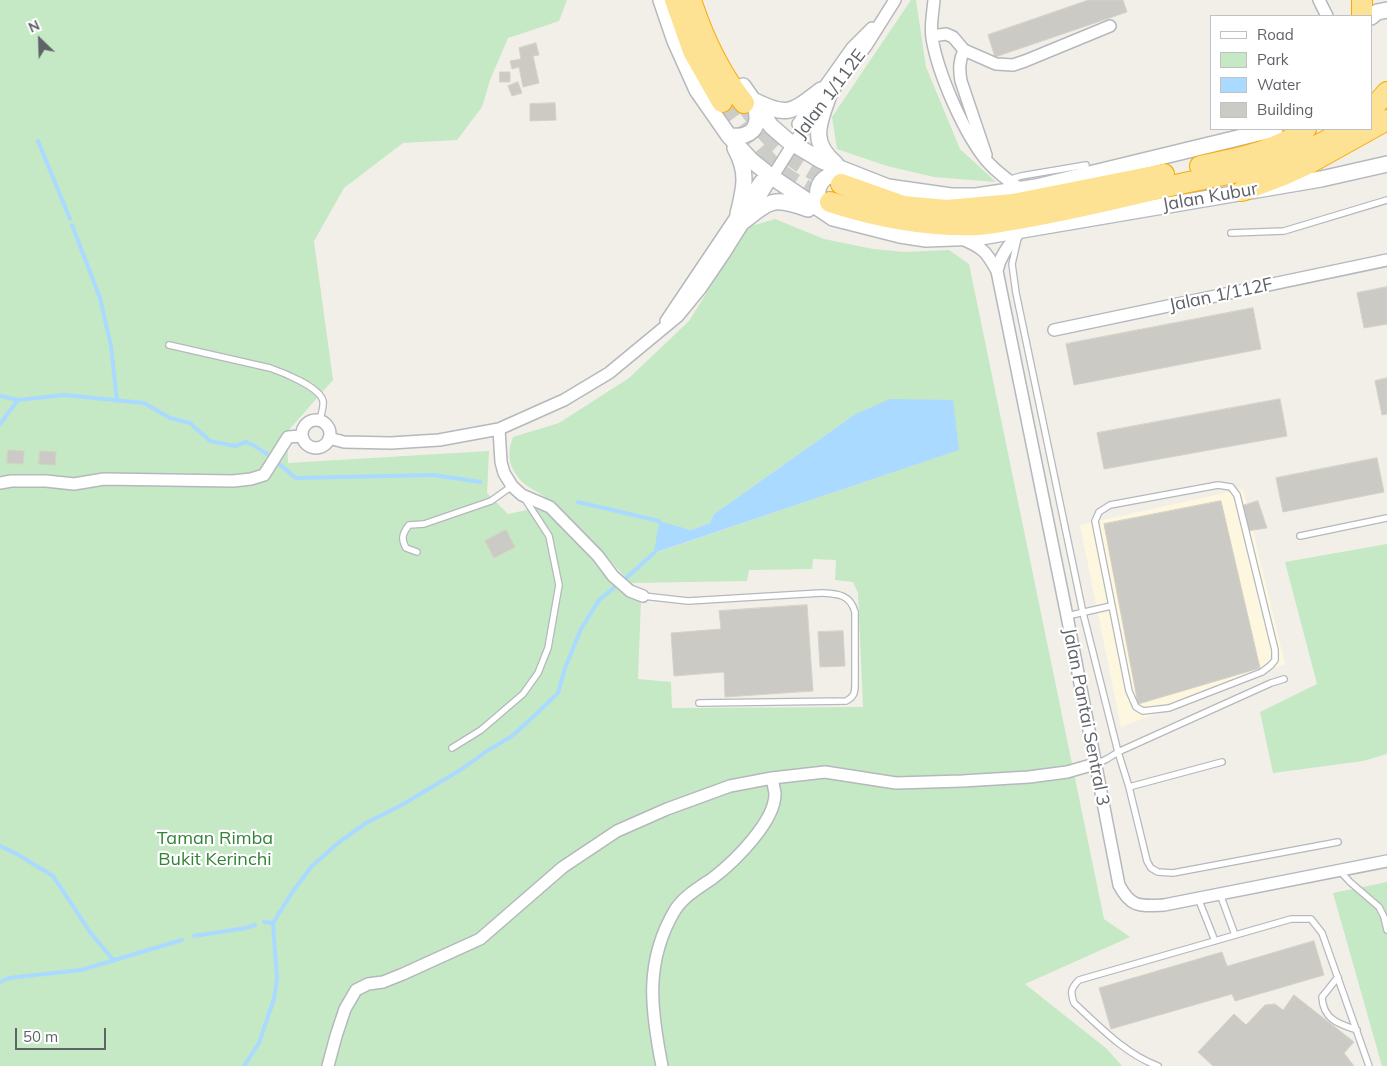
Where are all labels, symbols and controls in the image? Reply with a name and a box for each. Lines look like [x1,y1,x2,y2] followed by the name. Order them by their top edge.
[15,15,65,65] north arrow
[1210,15,1372,130] legend
[25,16,42,37] text: N
[1257,25,1294,44] text: Road
[789,45,871,143] street label: Jalan 1/112E
[1257,50,1289,69] text: Park
[1257,75,1301,94] text: Water
[1257,100,1313,119] text: Building
[1161,178,1259,216] street label: Jalan Kubur
[1167,273,1275,317] street label: Jalan 1/112F
[1058,626,1114,808] street label: Jalan Pantai Sentral 3
[157,828,273,871] park label: Taman Rimba Bukit Kerinchi
[18,1018,109,1050] scale bar
[23,1027,58,1046] text: 50 m

